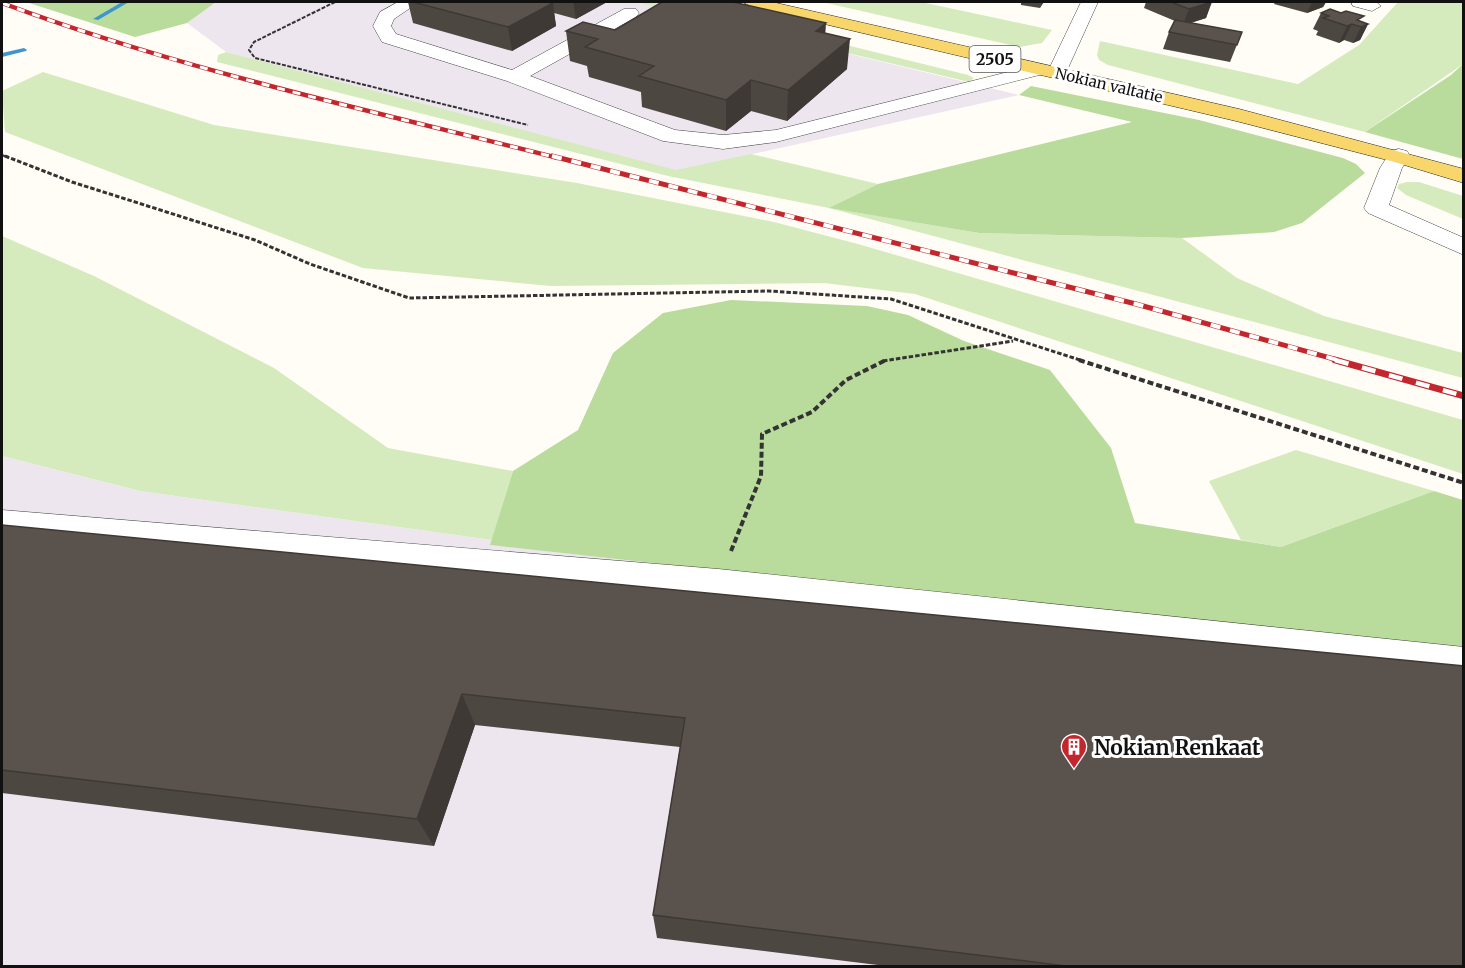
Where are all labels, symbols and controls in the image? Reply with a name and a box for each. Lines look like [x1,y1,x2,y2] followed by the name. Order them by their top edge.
[970,46,1020,72] road number: 2505
[1053,63,1165,107] street label: Nokian valtatie
[1059,732,1089,770] building icon: Nokian Renkaat
[1094,734,1261,761] place label: Nokian Renkaat

